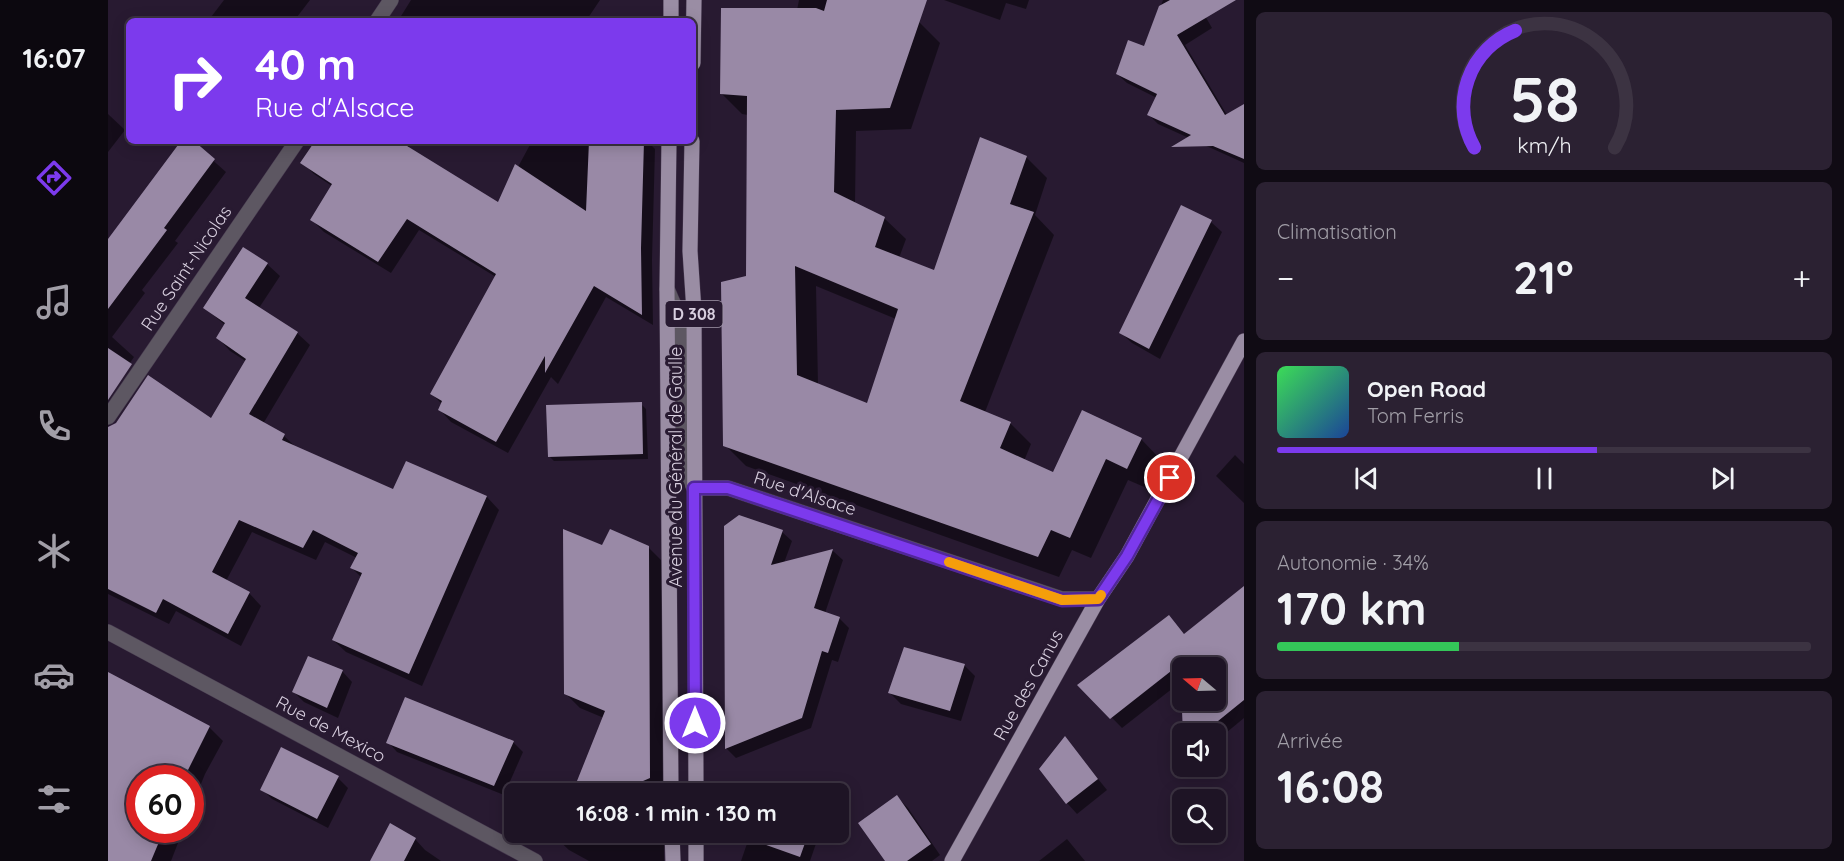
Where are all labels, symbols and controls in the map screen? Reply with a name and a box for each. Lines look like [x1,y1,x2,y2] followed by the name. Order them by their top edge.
[255,38,356,91] text: 40 m
[22,41,86,75] text: 16:07
[156,42,234,120] icon: right
[1509,60,1579,138] text: 58
[255,90,415,124] text: Rue d'Alsace
[1517,132,1571,158] text: km/h
[33,157,75,199] icon: directions
[136,201,236,335] street label: Rue Saint-Nicolas
[1277,219,1397,244] text: Climatisation
[1513,249,1574,305] text: 21°
[1277,257,1294,298] text: −
[1792,257,1811,298] text: +
[33,281,75,323] icon: music
[666,301,722,327] road number: D 308
[664,347,687,587] street label: Avenue du Général de Gaulle
[1367,375,1486,403] text: Open Road
[1367,403,1464,428] text: Tom Ferris
[33,405,75,447] icon: phone
[1144,452,1195,503] pin
[1153,461,1186,494] icon: arrive
[1350,462,1383,495] icon: previous
[1528,462,1561,495] icon: pause
[1706,462,1739,495] icon: next
[751,466,859,520] street label: Rue d'Alsace
[33,530,75,572] icon: climate
[1277,550,1429,575] text: Autonomie · 34%
[1277,580,1427,636] text: 170 km
[988,625,1068,745] street label: Rue des Canus
[33,654,75,696] icon: car
[1172,657,1226,711] north arrow
[1172,657,1226,843] map controls
[272,690,390,768] street label: Rue de Mexico
[663,691,727,755] position arrow
[1172,723,1226,777] button: sound
[1277,728,1343,753] text: Arrivée
[1277,758,1384,814] text: 16:08
[126,765,204,843] speed limit sign: 60
[33,778,75,820] icon: filters
[1172,789,1226,843] button: search
[576,799,777,827] text: 16:08 · 1 min · 130 m

